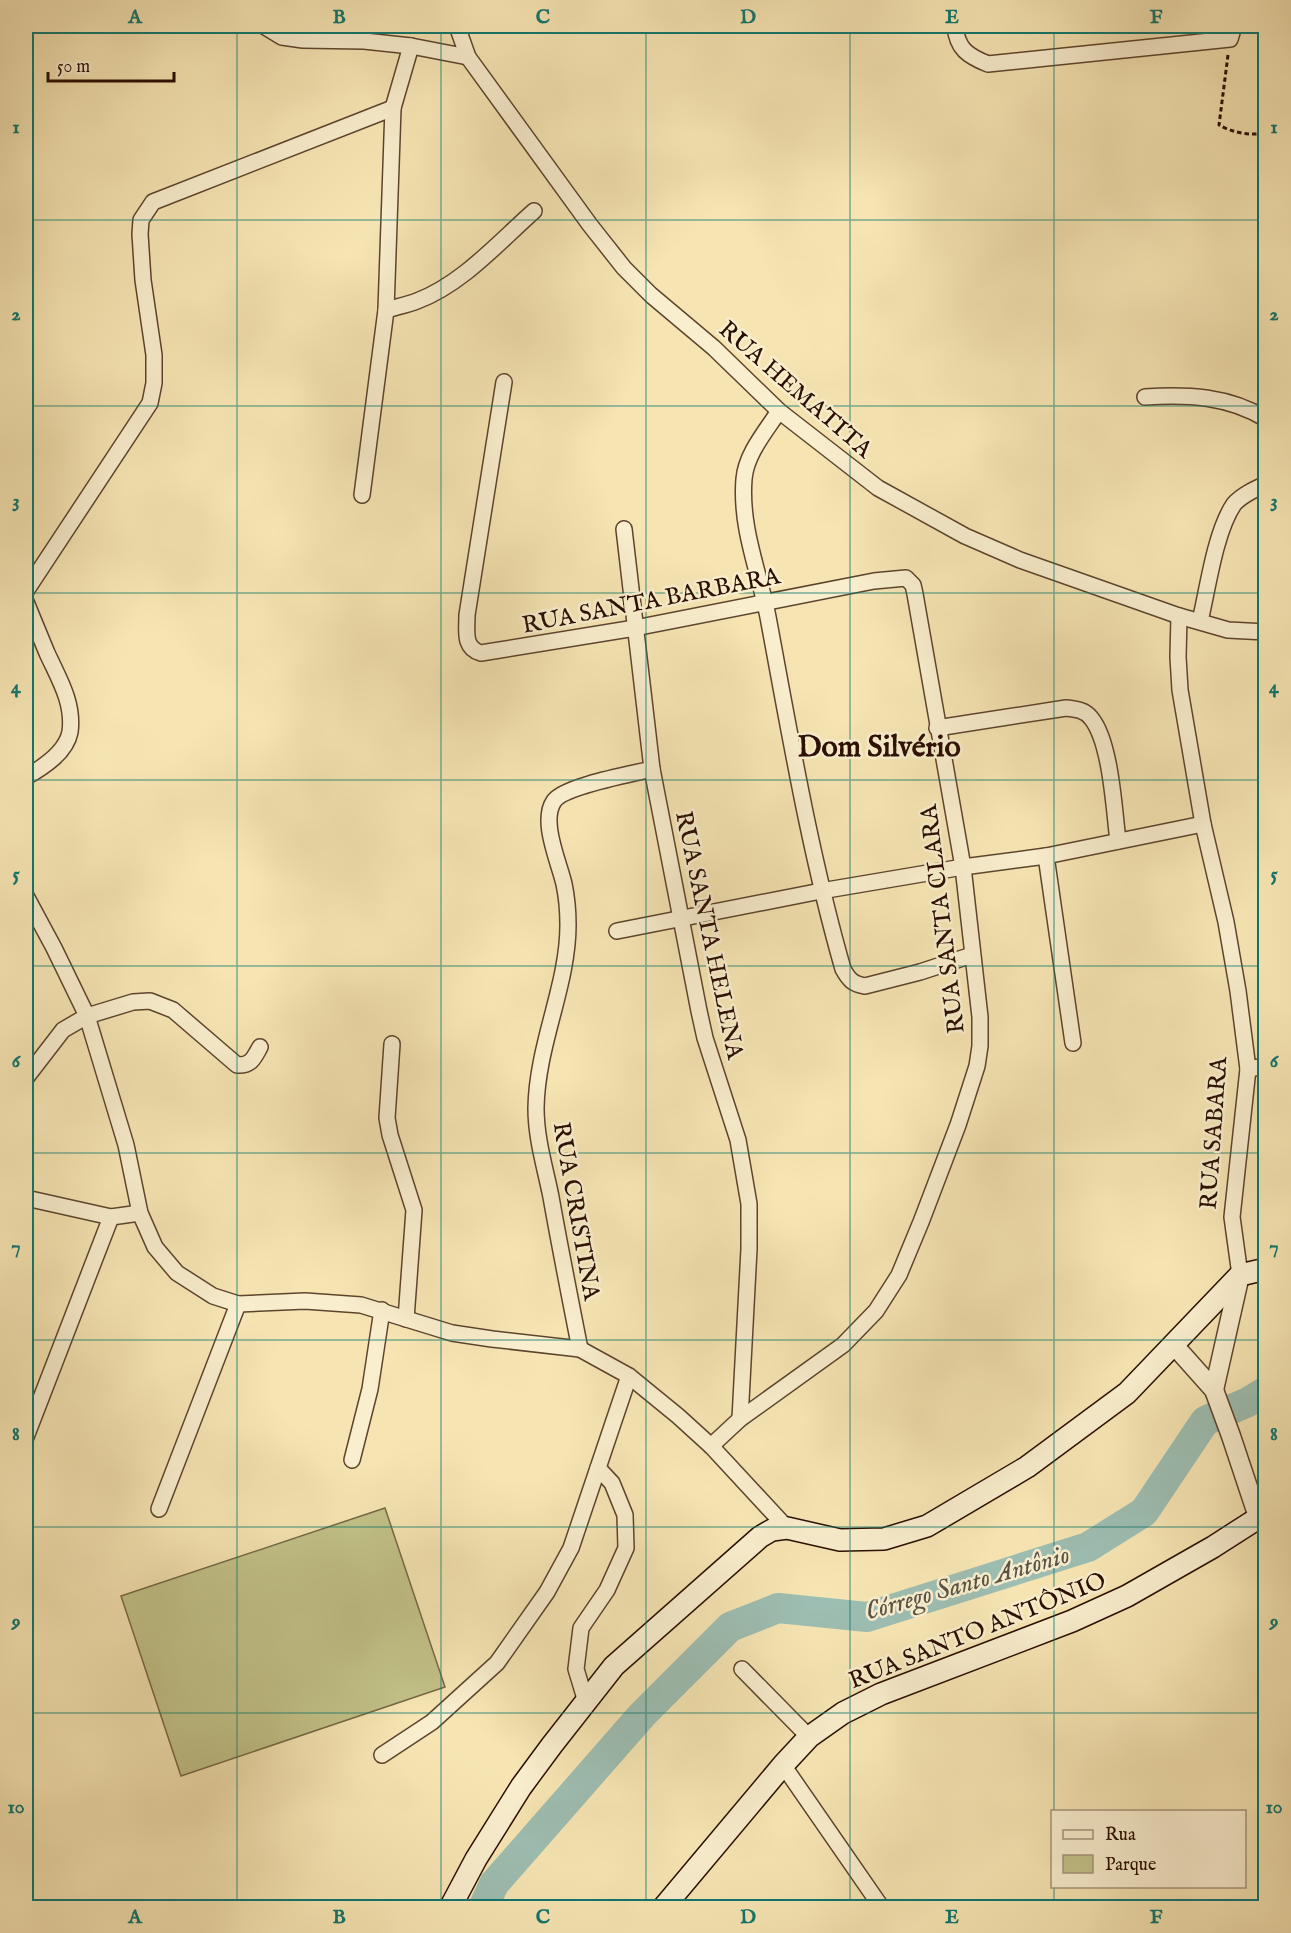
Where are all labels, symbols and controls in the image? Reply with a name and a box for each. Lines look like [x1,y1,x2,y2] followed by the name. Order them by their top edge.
[127,5,143,30] text: A
[332,5,346,30] text: B
[536,5,550,30] text: C
[740,5,756,30] text: D
[945,5,959,30] text: E
[1150,5,1163,30] text: F
[48,45,174,83] scale bar
[57,56,90,79] text: 50 m
[12,115,20,140] text: 1
[1270,115,1278,140] text: 1
[11,302,21,327] text: 2
[1269,302,1279,327] text: 2
[712,315,879,466] street label: RUA HEMATITA
[12,489,20,514] text: 3
[1270,489,1278,514] text: 3
[520,561,784,642] street label: RUA SANTA BARBARA
[11,675,22,700] text: 4
[1269,675,1280,700] text: 4
[797,729,961,767] district label: Dom Silvério
[914,802,973,1035] street label: RUA SANTA CLARA
[667,808,750,1063] street label: RUA SANTA HELENA
[12,862,20,887] text: 5
[1270,862,1278,887] text: 5
[12,1049,22,1074] text: 6
[1270,1049,1280,1074] text: 6
[1194,1055,1235,1211] street label: RUA SABARA
[545,1120,607,1303] street label: RUA CRISTINA
[11,1235,21,1260] text: 7
[1269,1235,1279,1260] text: 7
[12,1422,20,1447] text: 8
[1270,1422,1278,1447] text: 8
[861,1538,1074,1629] water label: Córrego Santo Antônio
[844,1566,1111,1697] street label: RUA SANTO ANTÔNIO
[11,1609,21,1634] text: 9
[1269,1609,1279,1634] text: 9
[7,1795,25,1820] text: 10
[1265,1795,1283,1820] text: 10
[1051,1810,1246,1888] legend
[1105,1824,1136,1847] text: Rua
[1105,1854,1156,1877] text: Parque
[127,1905,143,1930] text: A
[332,1905,346,1930] text: B
[536,1905,550,1930] text: C
[740,1905,756,1930] text: D
[945,1905,959,1930] text: E
[1150,1905,1163,1930] text: F

